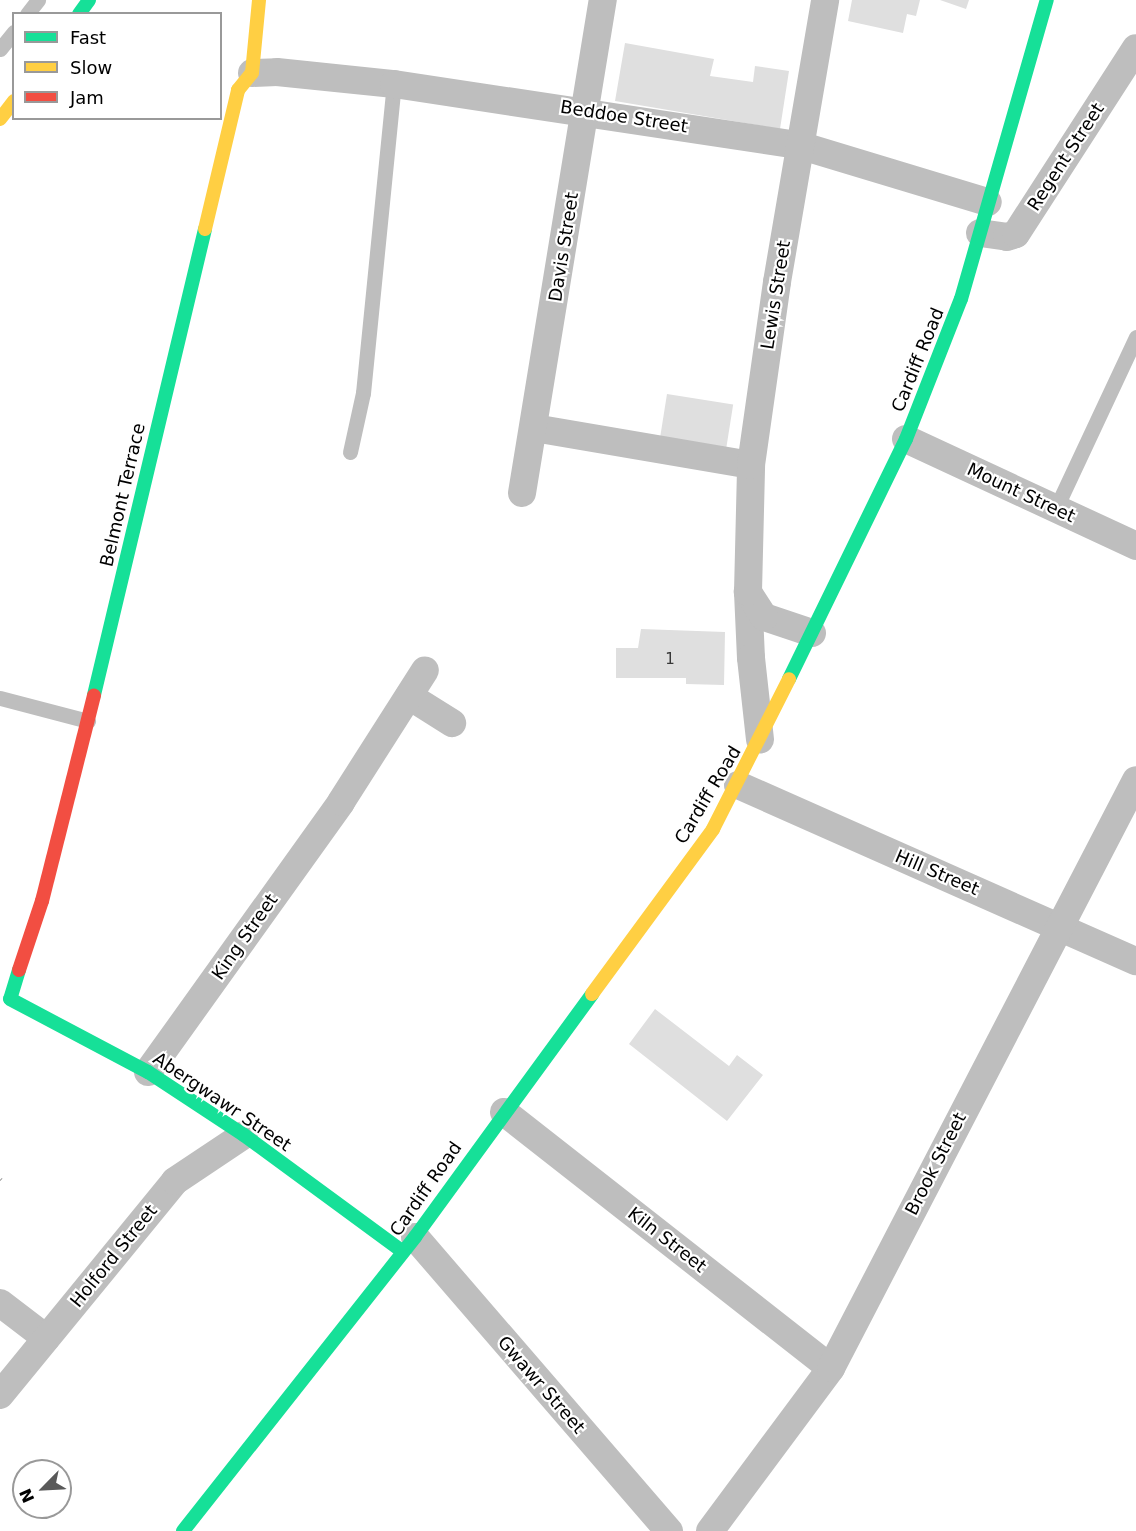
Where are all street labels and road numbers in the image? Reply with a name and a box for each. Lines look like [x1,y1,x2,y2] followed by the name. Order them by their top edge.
[559,96,689,138] street label: Beddoe Street
[1023,99,1109,215] street label: Regent Street
[545,191,583,303] street label: Davis Street
[757,239,795,351] street label: Lewis Street
[887,305,949,415] street label: Cardiff Road
[96,421,150,569] street label: Belmont Terrace
[963,459,1079,527] street label: Mount Street
[670,742,746,848] street label: Cardiff Road
[892,846,982,900] street label: Hill Street
[207,890,283,984] street label: King Street
[149,1048,295,1156] street label: Abergwawr Street
[901,1109,971,1219] street label: Brook Street
[385,1138,467,1240] street label: Cardiff Road
[66,1200,162,1312] street label: Holford Street
[623,1203,711,1277] street label: Kiln Street
[493,1332,589,1438] street label: Gwawr Street

